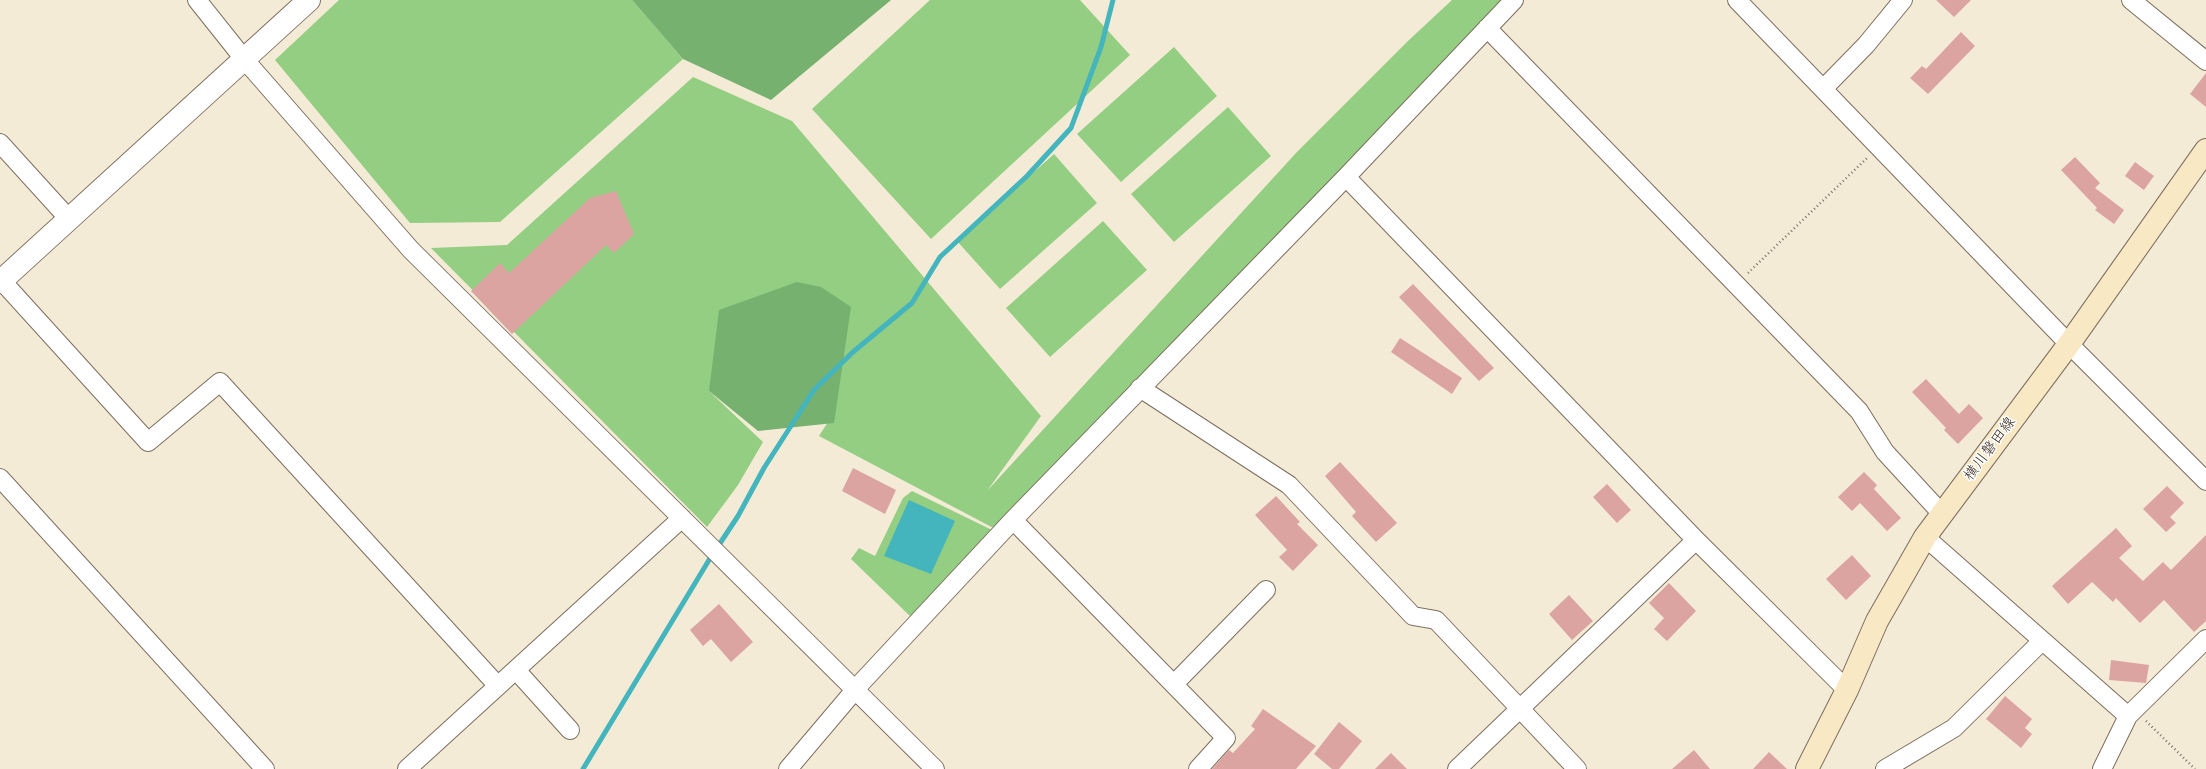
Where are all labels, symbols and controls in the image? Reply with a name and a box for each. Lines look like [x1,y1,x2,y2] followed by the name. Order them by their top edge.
[1960,414,2020,484] street label: 横川磐田線

